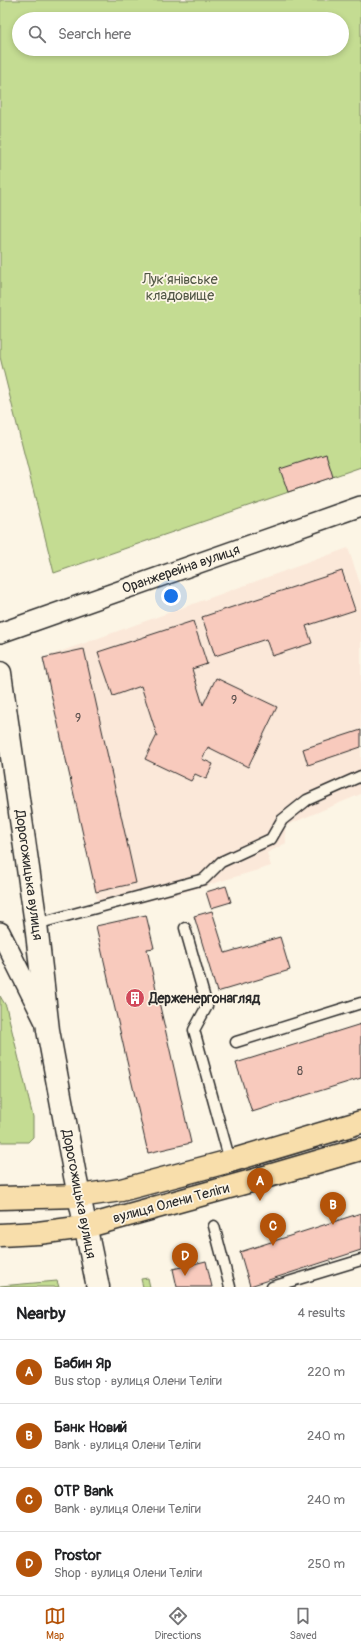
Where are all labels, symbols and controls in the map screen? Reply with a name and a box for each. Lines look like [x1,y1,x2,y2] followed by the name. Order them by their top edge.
[12,12,349,56] search box
[26,23,48,45] icon: search
[58,25,131,44] text: Search here
[141,271,218,304] park label: Лукʼянівське кладовище
[120,541,242,597] street label: Оранжерейна вулиця
[161,586,181,606] your location
[231,693,237,708] house number: 9
[75,711,81,726] house number: 9
[11,808,47,941] street label: Дорогожицька вулиця
[124,987,146,1009] building icon: Держенергонагляд
[148,990,261,1007] place label: Держенергонагляд
[297,1064,303,1079] house number: 8
[58,1127,100,1260] street label: Дорогожицька вулиця
[247,1168,273,1201] pin: A
[111,1179,231,1227] street label: вулиця Олени Теліги
[320,1192,346,1225] pin: B
[260,1213,286,1246] pin: C
[172,1243,198,1276] pin: D
[16,1303,65,1324] text: Nearby
[298,1305,345,1321] text: 4 results
[54,1354,111,1373] text: Бабин Яр
[25,1364,33,1380] text: A
[307,1364,345,1380] text: 220 m
[54,1373,222,1389] text: Bus stop · вулиця Олени Теліги
[54,1418,127,1437] text: Банк Новий
[25,1428,33,1444] text: B
[307,1428,345,1444] text: 240 m
[54,1437,201,1453] text: Bank · вулиця Олени Теліги
[54,1482,113,1501] text: OTP Bank
[25,1492,33,1508] text: C
[307,1492,345,1508] text: 240 m
[54,1501,201,1517] text: Bank · вулиця Олени Теліги
[54,1546,101,1565] text: Prostor
[25,1556,33,1572] text: D
[307,1556,345,1572] text: 250 m
[54,1565,202,1581] text: Shop · вулиця Олени Теліги
[44,1605,66,1642] tab: Map
[154,1605,201,1642] tab: Directions
[290,1605,317,1642] tab: Saved

